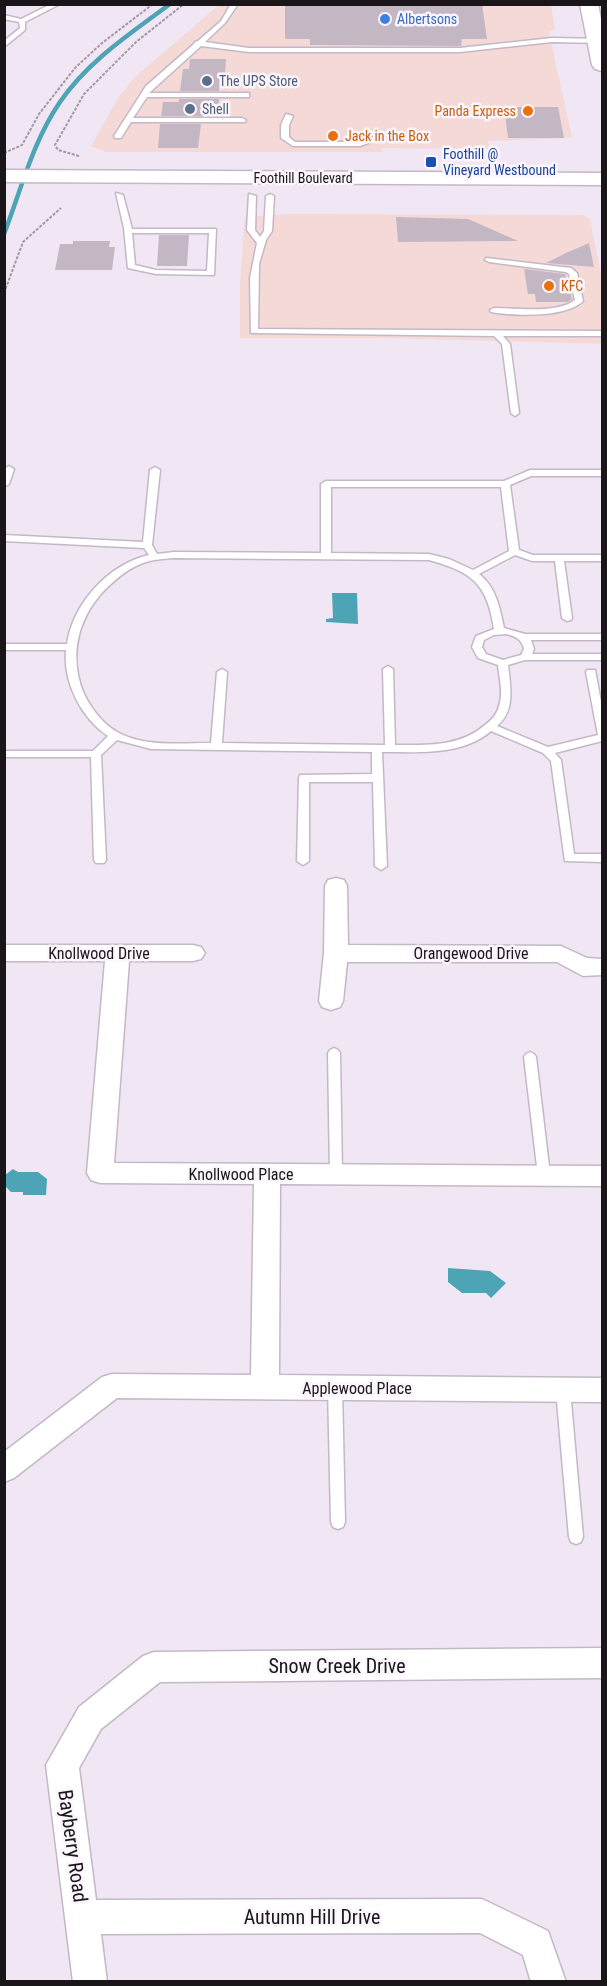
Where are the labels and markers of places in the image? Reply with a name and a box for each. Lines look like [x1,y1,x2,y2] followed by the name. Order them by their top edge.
[397,11,457,27] place label: Albertsons
[378,12,392,26] marker: Albertsons
[219,73,298,89] place label: The UPS Store
[200,74,214,88] marker: The UPS Store
[202,101,229,117] place label: Shell
[183,102,197,116] marker: Shell
[434,103,516,119] place label: Panda Express
[521,104,535,118] marker: Panda Express
[345,128,429,144] place label: Jack in the Box
[326,129,340,143] marker: Jack in the Box
[443,146,556,178] place label: Foothill @ Vineyard Westbound
[424,155,438,169] marker: Foothill @ Vineyard Westbound
[561,278,583,294] place label: KFC
[542,279,556,293] marker: KFC

